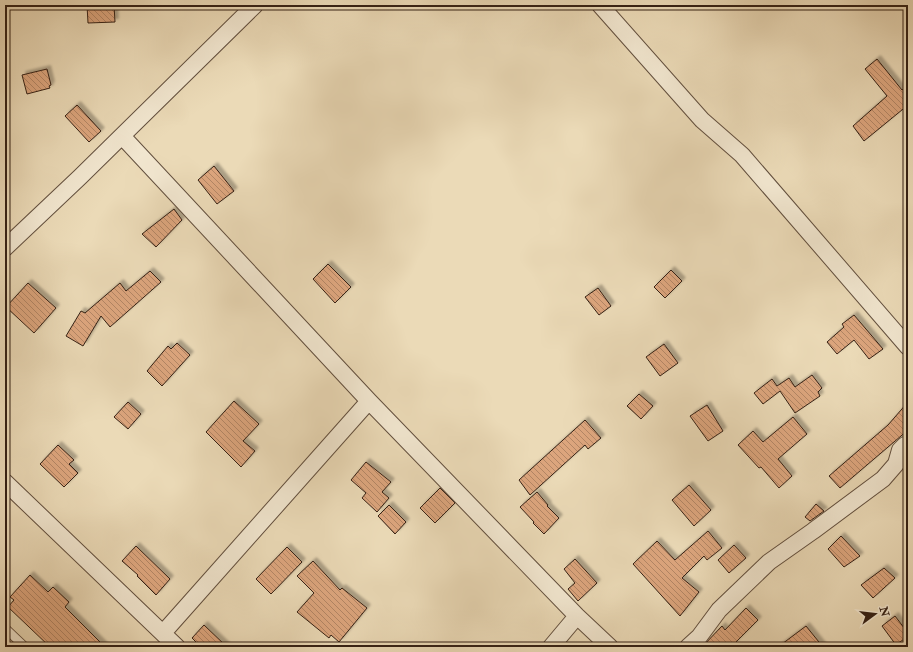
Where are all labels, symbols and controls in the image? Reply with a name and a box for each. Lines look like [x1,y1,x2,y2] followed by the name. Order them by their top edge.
[855,594,895,634] north arrow
[876,604,892,619] text: N

